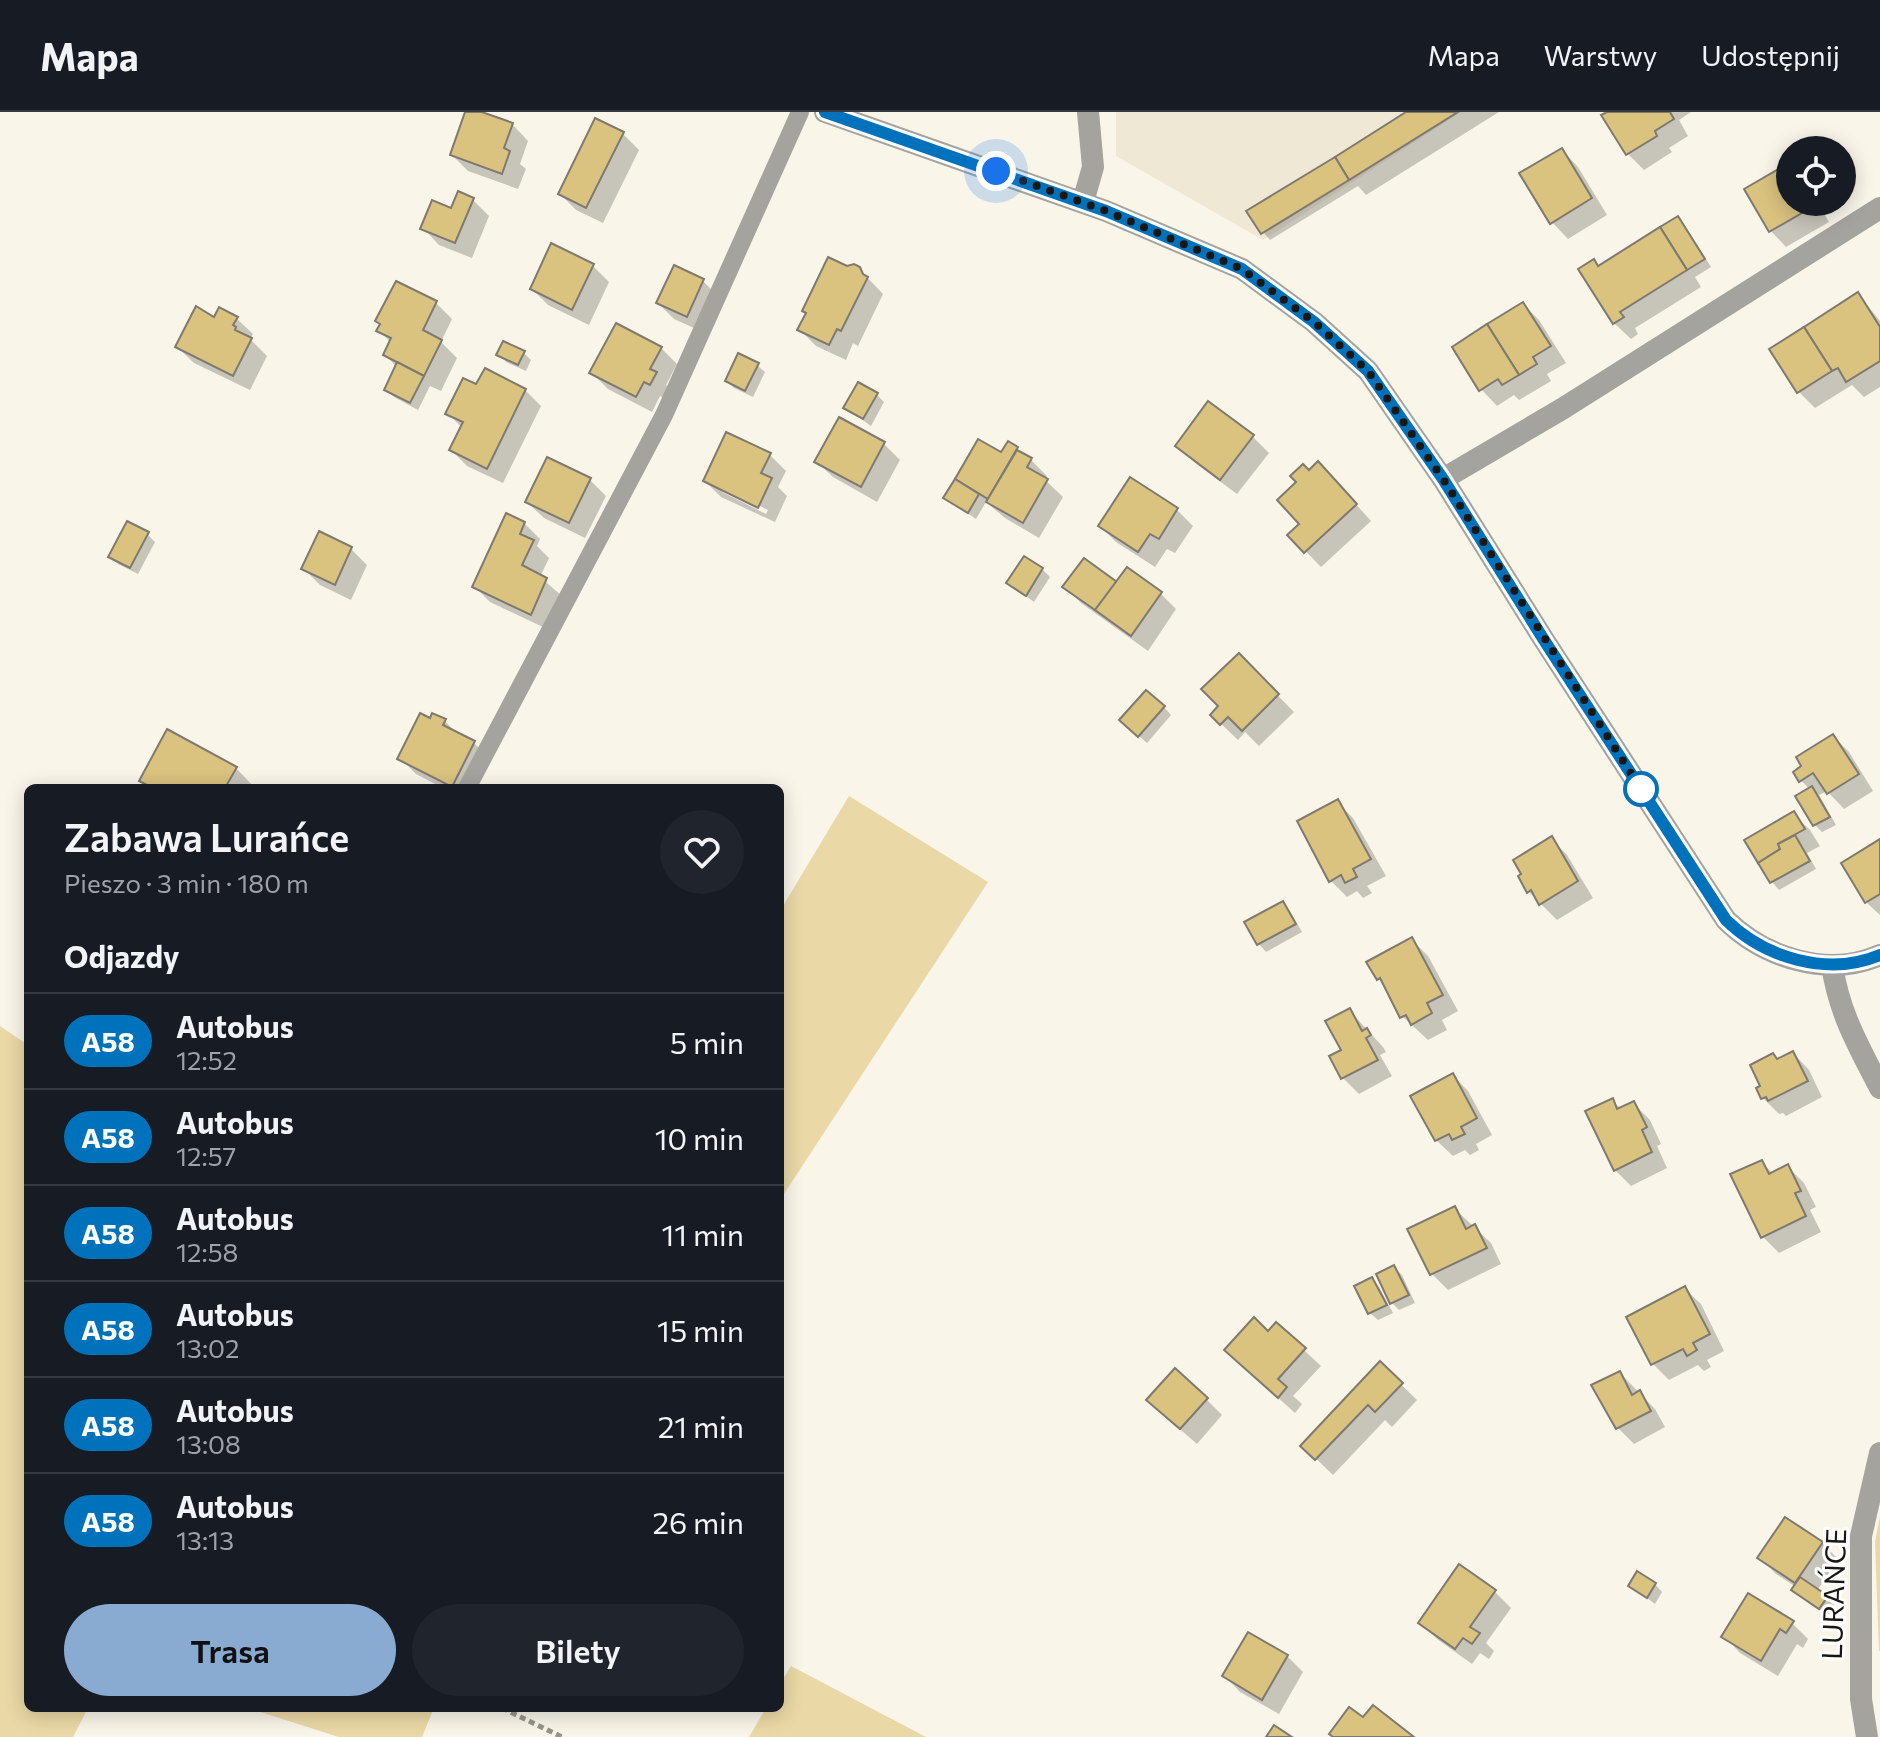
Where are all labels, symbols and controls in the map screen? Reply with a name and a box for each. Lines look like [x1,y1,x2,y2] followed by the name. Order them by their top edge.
[40,32,139,79] text: Mapa
[1427,38,1500,72] text: Mapa
[1544,38,1657,72] text: Warstwy
[1701,38,1840,72] text: Udostępnij
[1776,136,1856,216] map controls
[1776,136,1856,216] button: locate
[976,151,1016,191] your location
[1624,772,1658,806] unlabelled marker
[660,810,744,894] button: heart
[64,813,349,860] text: Zabawa Lurańce
[64,867,309,898] text: Pieszo · 3 min · 180 m
[64,937,180,974] text: Odjazdy
[176,1007,294,1044] text: Autobus
[670,1023,744,1060] text: 5 min
[81,1024,135,1058] text: A58
[176,1044,237,1075] text: 12:52
[176,1103,294,1140] text: Autobus
[655,1119,744,1156] text: 10 min
[81,1120,135,1154] text: A58
[176,1140,236,1171] text: 12:57
[176,1199,294,1236] text: Autobus
[662,1215,744,1252] text: 11 min
[81,1216,135,1250] text: A58
[176,1236,238,1267] text: 12:58
[176,1295,294,1332] text: Autobus
[657,1311,744,1348] text: 15 min
[81,1312,135,1346] text: A58
[176,1332,239,1363] text: 13:02
[176,1391,294,1428] text: Autobus
[658,1407,744,1444] text: 21 min
[81,1408,135,1442] text: A58
[176,1428,241,1459] text: 13:08
[176,1487,294,1524] text: Autobus
[652,1503,744,1540] text: 26 min
[81,1504,135,1538] text: A58
[176,1524,234,1555] text: 13:13
[1814,1528,1852,1660] street label: LURAŃCE
[64,1604,396,1696] button: Trasa
[412,1604,744,1696] button: Bilety

